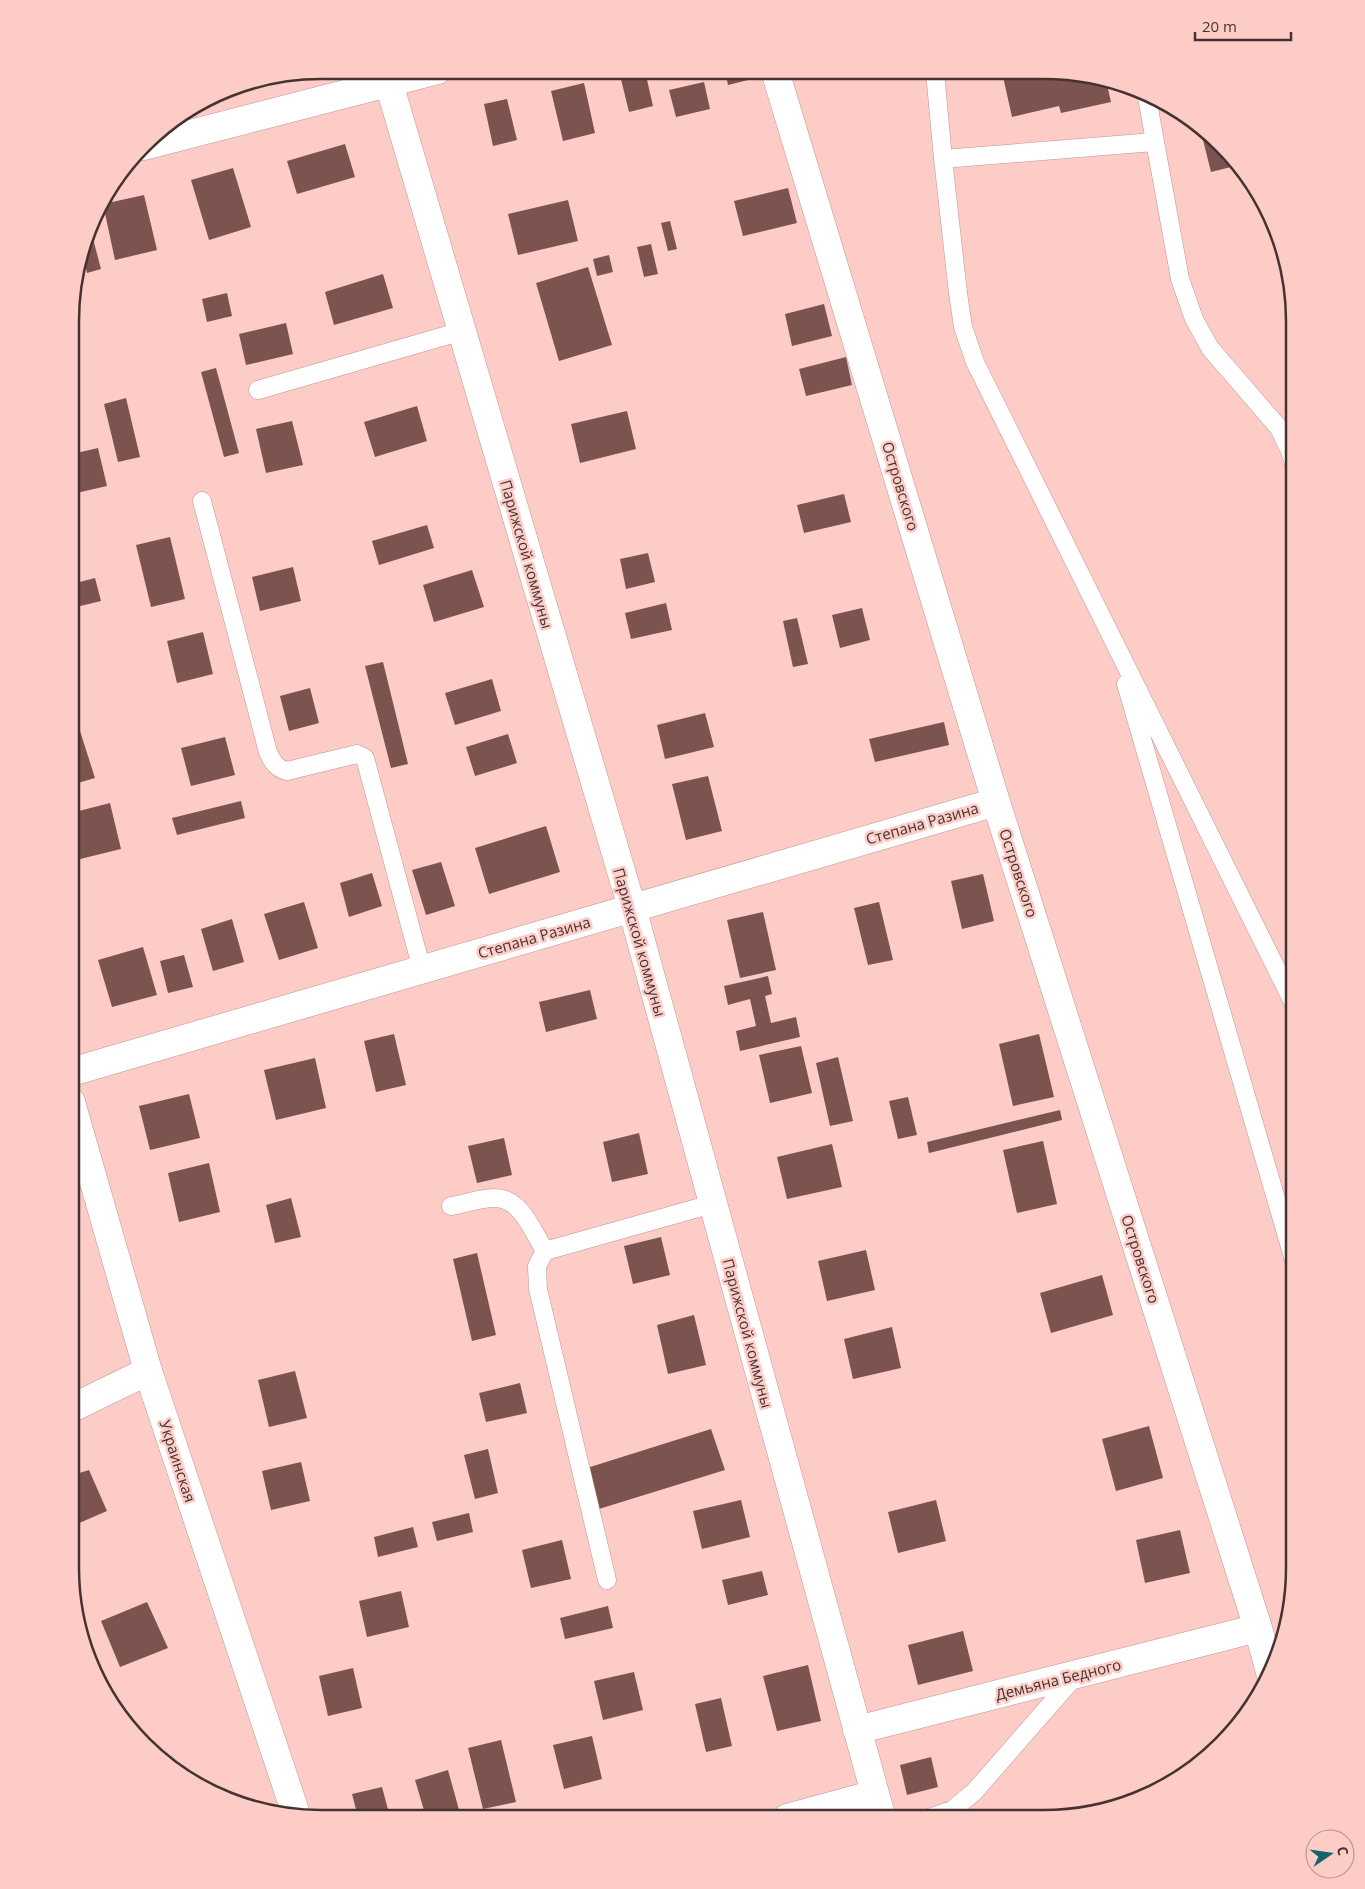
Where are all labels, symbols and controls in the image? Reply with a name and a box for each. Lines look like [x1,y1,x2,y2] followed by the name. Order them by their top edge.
[1195,10,1291,42] scale bar
[1202,16,1237,36] text: 20 m
[878,439,924,533] street label: Островского
[496,477,558,631] street label: Парижской коммуны
[863,797,981,849] street label: Степана Разина
[995,826,1043,920] street label: Островского
[609,865,671,1019] street label: Парижской коммуны
[475,911,593,963] street label: Степана Разина
[1117,1212,1165,1306] street label: Островского
[718,1256,778,1410] street label: Парижской коммуны
[155,1417,201,1505] street label: Украинская
[993,1654,1123,1704] street label: Демьяна Бедного
[1305,1829,1355,1879] north arrow
[1333,1844,1353,1858] text: С

